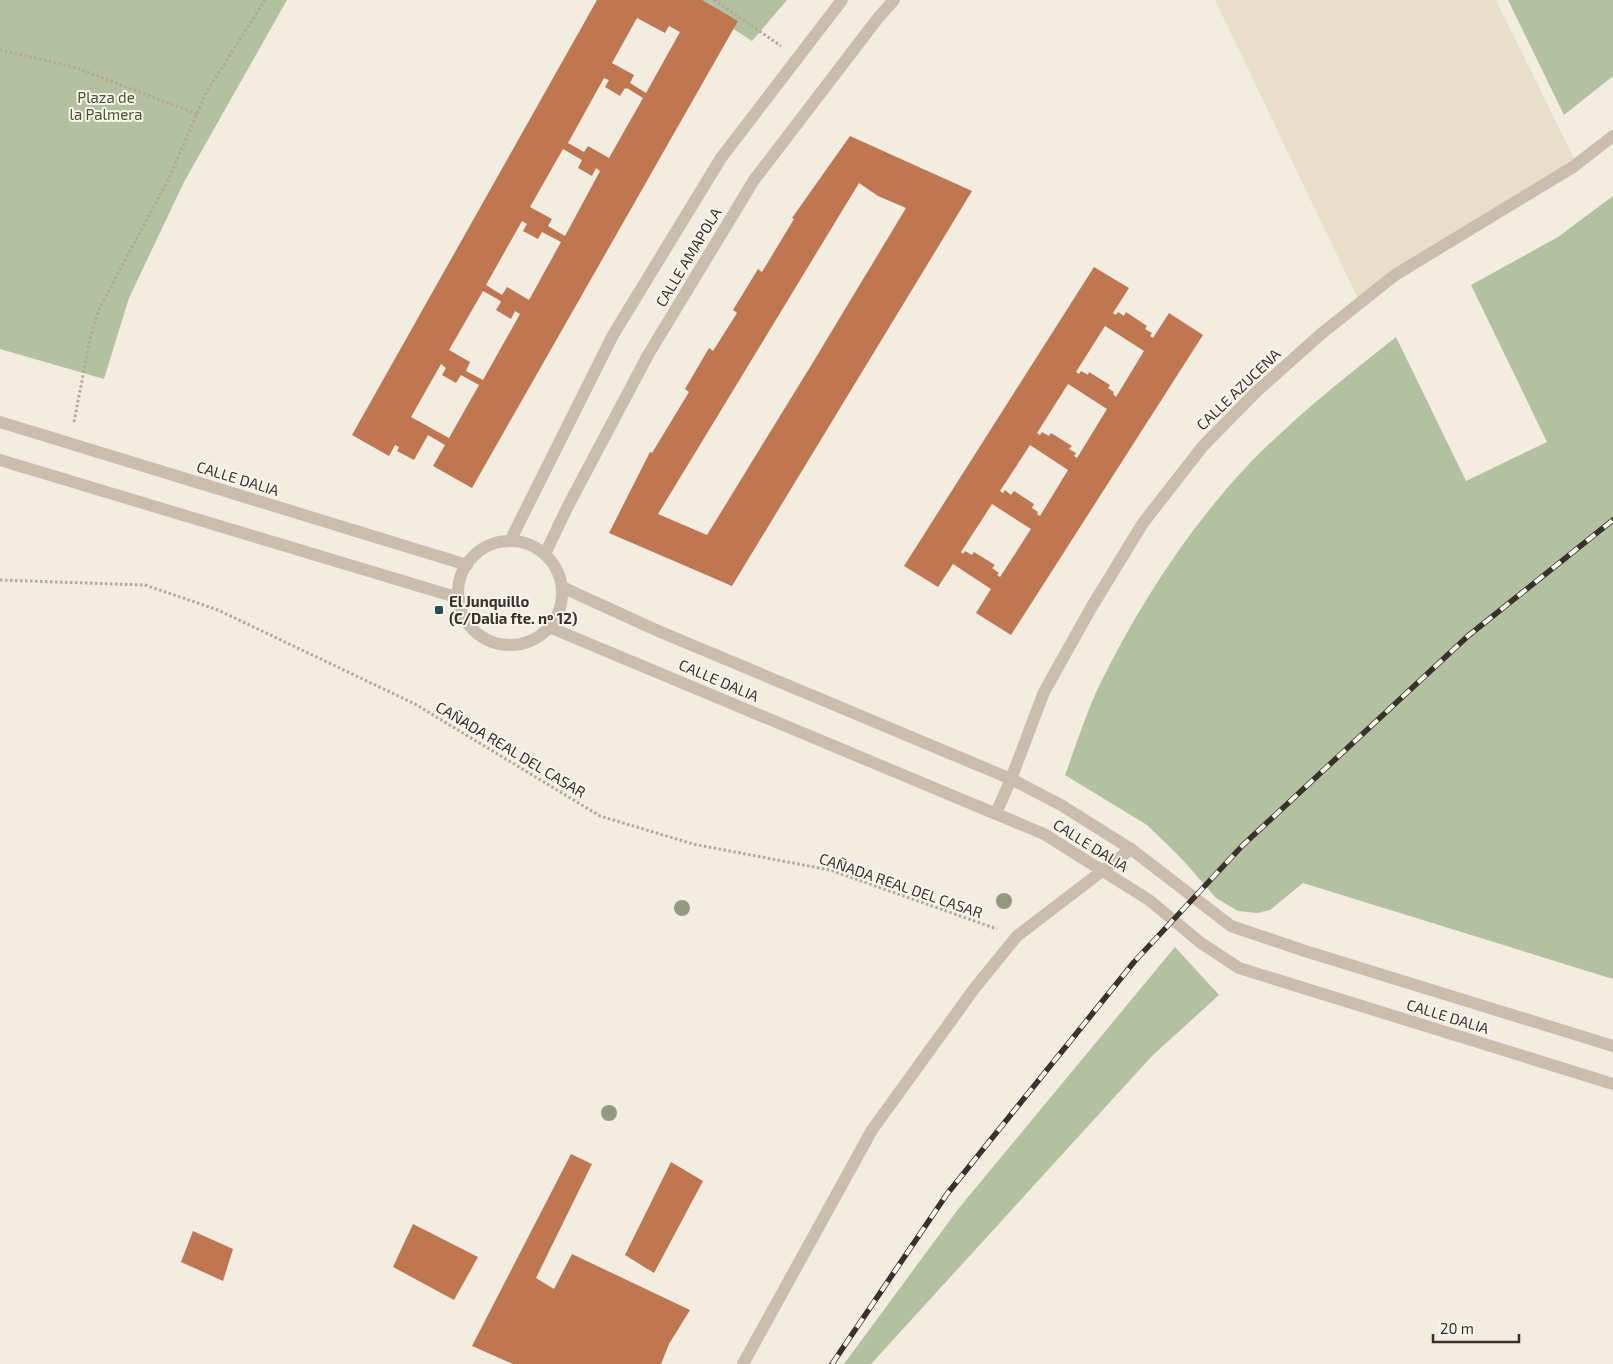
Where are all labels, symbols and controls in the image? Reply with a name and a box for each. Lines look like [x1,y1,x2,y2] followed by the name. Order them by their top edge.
[70,88,142,123] park label: Plaza de la Palmera
[651,204,725,310] street label: CALLE AMAPOLA
[1192,344,1284,433] street label: CALLE AZUCENA
[195,457,282,499] street label: CALLE DALIA
[449,592,578,627] place label: El Junquillo (C/Dalia fte. nº 12)
[433,604,445,616] marker: El Junquillo (C/Dalia fte. nº 12)
[676,655,762,705] street label: CALLE DALIA
[433,697,589,801] street label: CAÑADA REAL DEL CASAR
[1050,815,1132,876] street label: CALLE DALIA
[817,849,985,921] street label: CAÑADA REAL DEL CASAR
[1405,995,1492,1037] street label: CALLE DALIA
[1433,1312,1519,1344] scale bar
[1440,1319,1474,1337] text: 20 m

